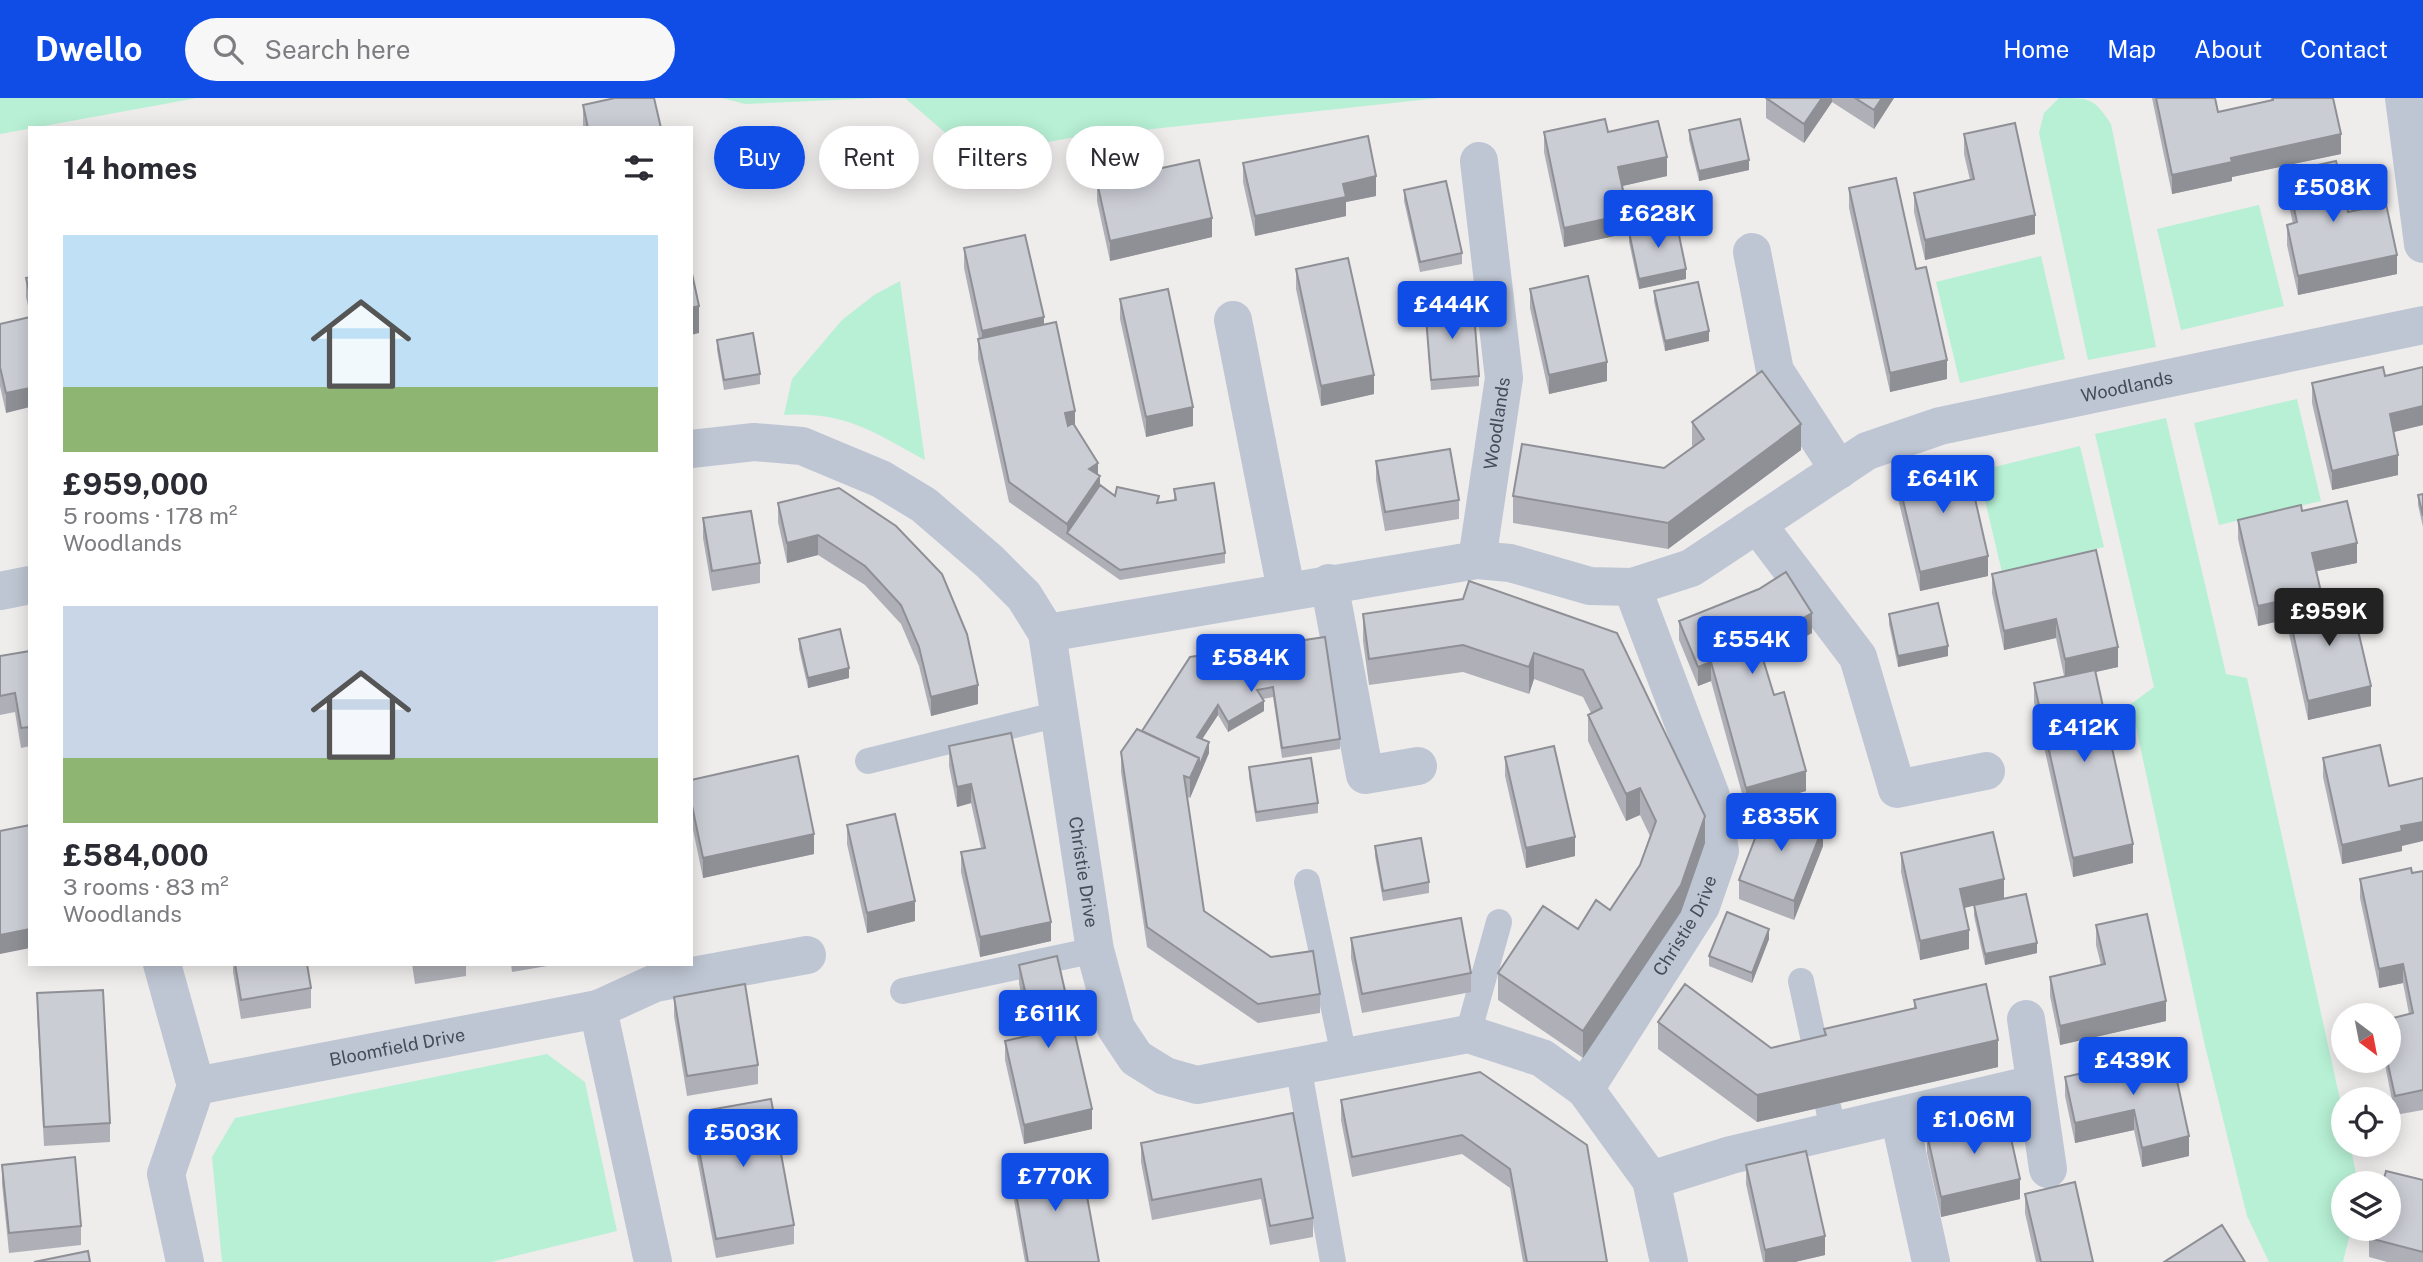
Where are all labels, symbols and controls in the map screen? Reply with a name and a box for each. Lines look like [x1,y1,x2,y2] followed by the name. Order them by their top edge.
[185,18,675,81] search box
[35,30,143,68] text: Dwello
[209,30,247,68] icon: search
[265,34,411,65] text: Search here
[2003,35,2069,63] text: Home
[2107,35,2156,63] text: Map
[2194,35,2262,63] text: About
[2300,35,2388,63] text: Contact
[714,126,805,189] chip: Buy
[819,126,919,189] chip: Rent
[933,126,1052,189] chip: Filters
[1066,126,1164,189] chip: New
[620,149,658,187] icon: filters
[63,150,197,186] text: 14 homes
[2284,164,2382,224] pin: £508K
[2294,173,2372,200] text: £508K
[1609,190,1707,250] pin: £628K
[1620,199,1696,226] text: £628K
[298,281,424,407] icon: home
[1403,282,1501,341] pin: £444K
[1414,290,1490,317] text: £444K
[2079,367,2175,406] street label: Woodlands
[1480,376,1514,471] street label: Woodlands
[1894,456,1992,515] pin: £641K
[1907,464,1979,491] text: £641K
[63,466,208,502] text: £959,000
[63,502,237,529] text: 5 rooms · 178 m²
[63,529,182,556] text: Woodlands
[2280,588,2378,648] pin: £959K
[2290,597,2368,624] text: £959K
[1703,616,1801,676] pin: £554K
[1713,625,1791,652] text: £554K
[1202,634,1300,694] pin: £584K
[1212,643,1290,670] text: £584K
[298,652,424,778] icon: home
[2035,704,2133,764] pin: £412K
[2049,713,2119,740] text: £412K
[1732,794,1830,853] pin: £835K
[1742,802,1820,829] text: £835K
[1065,815,1102,929] street label: Christie Drive
[63,837,209,873] text: £584,000
[63,873,229,900] text: 3 rooms · 83 m²
[1648,873,1721,980] street label: Christie Drive
[63,900,182,927] text: Woodlands
[999,990,1097,1050] pin: £611K
[1015,999,1081,1026] text: £611K
[2331,1003,2401,1073] north arrow
[2331,1003,2401,1241] map controls
[328,1024,467,1070] street label: Bloomfield Drive
[2084,1038,2182,1097] pin: £439K
[2095,1046,2171,1073] text: £439K
[2331,1087,2401,1157] button: locate
[1917,1096,2031,1156] pin: £1.06M
[1933,1105,2015,1132] text: £1.06M
[694,1110,792,1169] pin: £503K
[705,1118,781,1145] text: £503K
[1006,1154,1104,1213] pin: £770K
[1018,1162,1092,1189] text: £770K
[2331,1171,2401,1241] button: layers

